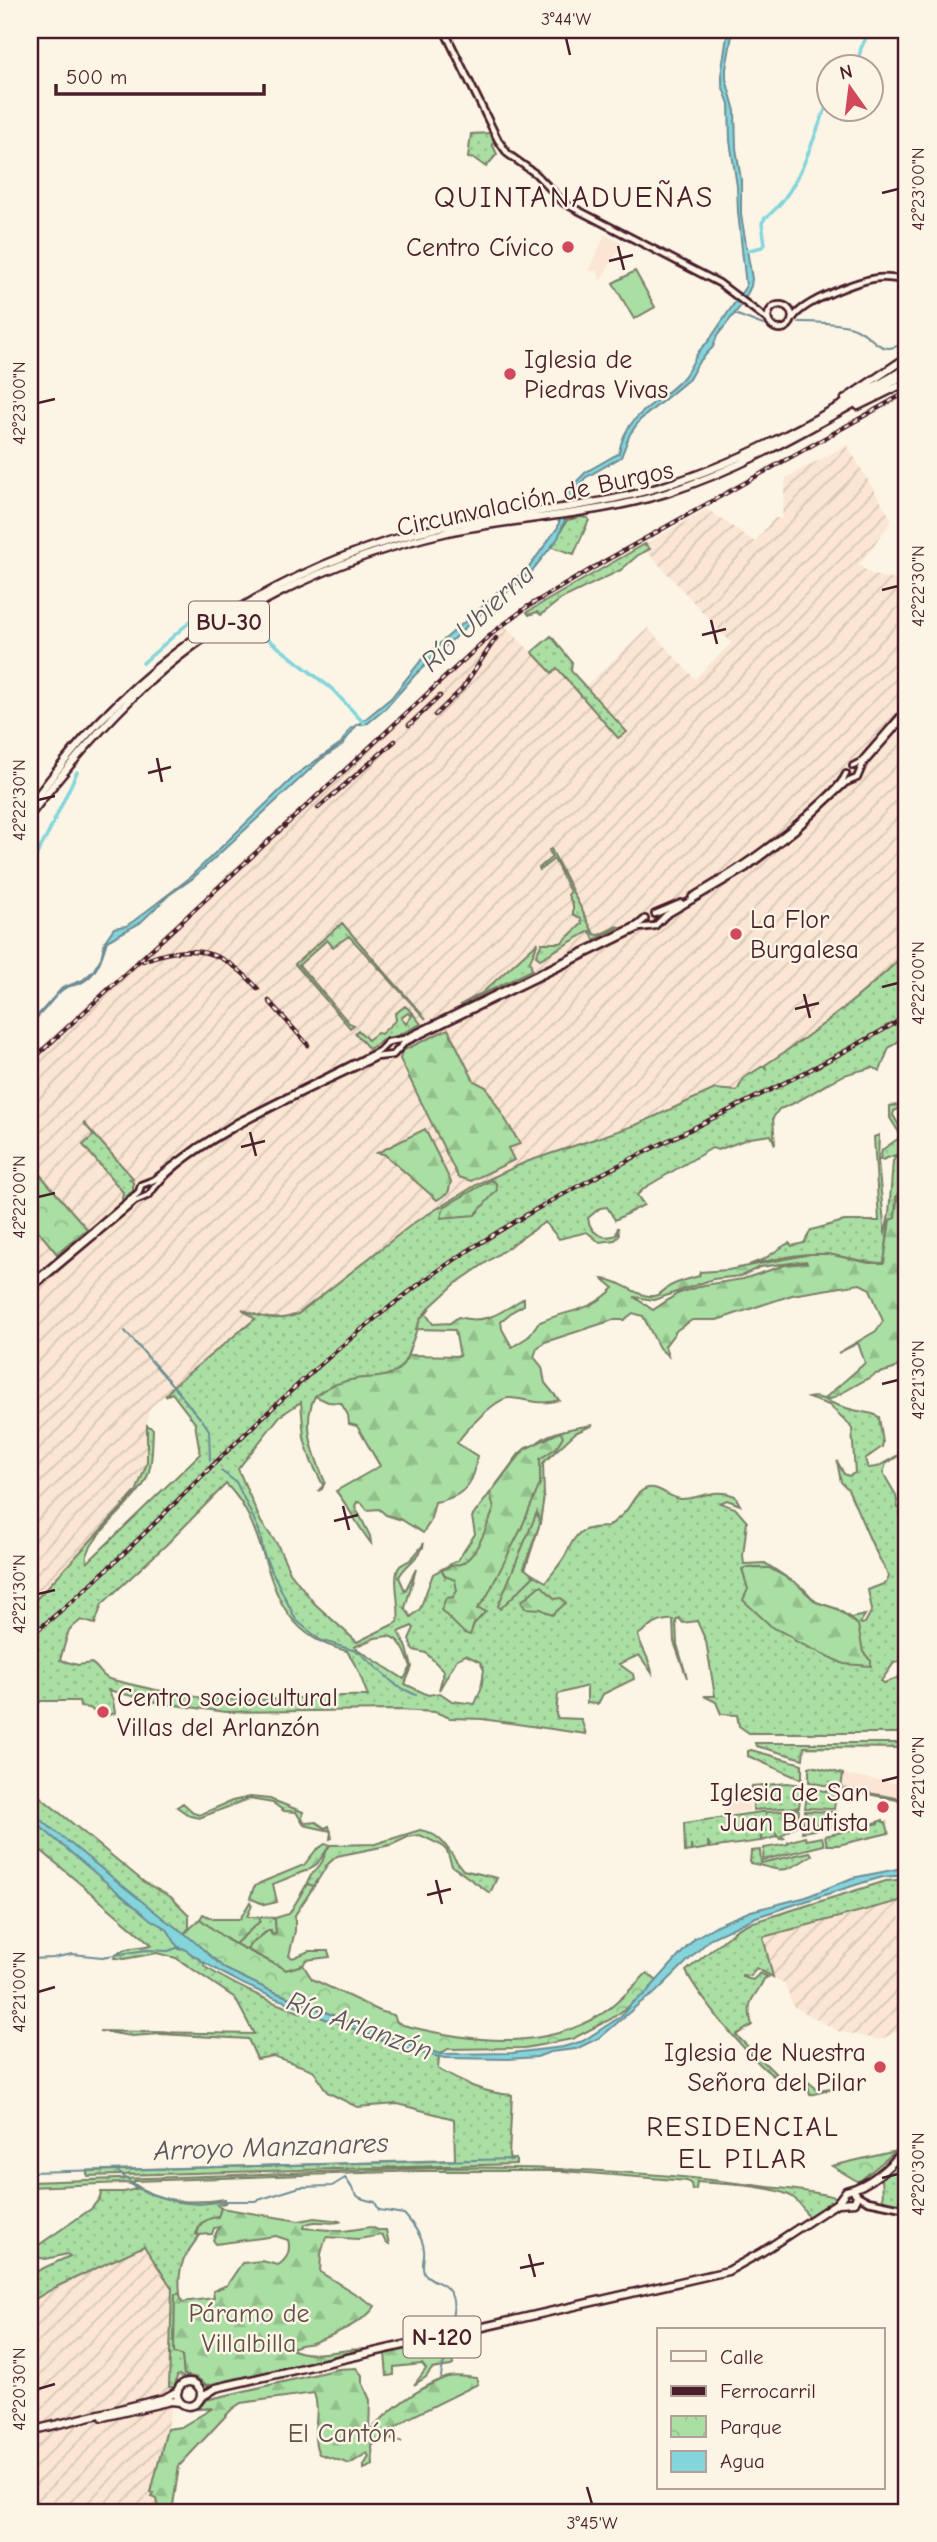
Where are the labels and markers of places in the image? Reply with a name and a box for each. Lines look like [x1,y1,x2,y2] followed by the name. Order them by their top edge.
[406,233,554,263] place label: Centro Cívico
[560,239,576,255] marker: Centro Cívico
[524,345,668,405] place label: Iglesia de Piedras Vivas
[502,366,518,382] marker: Iglesia de Piedras Vivas
[750,905,859,965] place label: La Flor Burgalesa
[728,926,744,942] marker: La Flor Burgalesa
[117,1683,338,1743] place label: Centro sociocultural Villas del Arlanzón
[95,1704,111,1720] marker: Centro sociocultural Villas del Arlanzón
[710,1778,869,1838] place label: Iglesia de San Juan Bautista
[875,1799,891,1815] marker: Iglesia de San Juan Bautista
[664,2038,867,2098] place label: Iglesia de Nuestra Señora del Pilar
[872,2059,888,2075] marker: Iglesia de Nuestra Señora del Pilar

